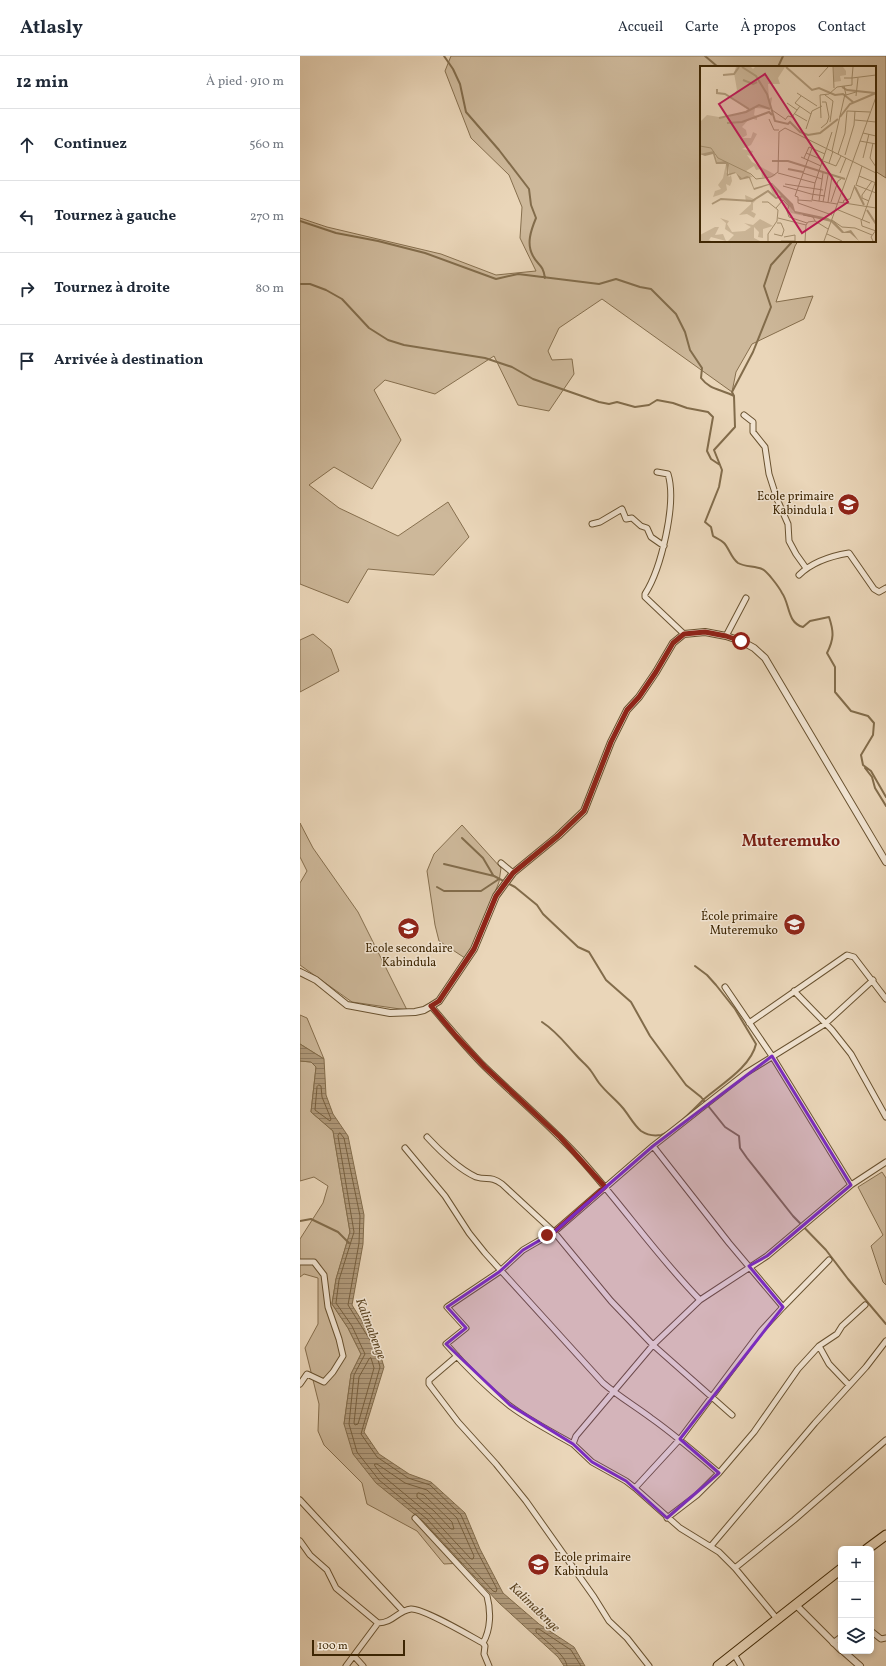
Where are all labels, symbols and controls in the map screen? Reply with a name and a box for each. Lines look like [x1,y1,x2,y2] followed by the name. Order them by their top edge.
[20,15,83,41] text: Atlasly
[618,18,663,37] text: Accueil
[685,18,719,37] text: Carte
[741,18,796,37] text: À propos
[818,18,866,37] text: Contact
[700,66,876,242] inset map
[16,71,69,94] text: 12 min
[206,73,284,91] text: À pied · 910 m
[16,134,38,156] icon: ahead
[54,134,127,155] text: Continuez
[249,136,284,154] text: 560 m
[16,206,38,228] icon: left
[54,206,176,227] text: Tournez à gauche
[250,208,284,226] text: 270 m
[16,278,38,300] icon: right
[54,278,170,299] text: Tournez à droite
[255,280,284,298] text: 80 m
[16,350,38,372] icon: arrive
[54,350,203,371] text: Arrivée à destination
[757,489,834,519] place label: Ecole primaire Kabindula 1
[836,491,862,517] school or university icon: Ecole primaire Kabindula 1
[732,632,750,650] route start
[742,831,840,853] district label: Muteremuko
[701,908,778,939] place label: École primaire Muteremuko
[781,911,807,937] school or university icon: École primaire Muteremuko
[396,915,422,941] school or university icon: Ecole secondaire Kabindula
[365,941,453,971] place label: Ecole secondaire Kabindula
[538,1226,556,1244] route end
[350,1296,390,1363] water label: Kalimabenge
[838,1546,874,1654] map controls
[838,1546,874,1582] button: +
[554,1550,631,1580] place label: Ecole primaire Kabindula
[525,1552,551,1578] school or university icon: Ecole primaire Kabindula
[505,1579,564,1637] water label: Kalimabenge
[838,1582,874,1618] button: −
[838,1618,874,1654] button: layers
[312,1638,405,1657] scale bar
[318,1639,348,1654] text: 100 m

